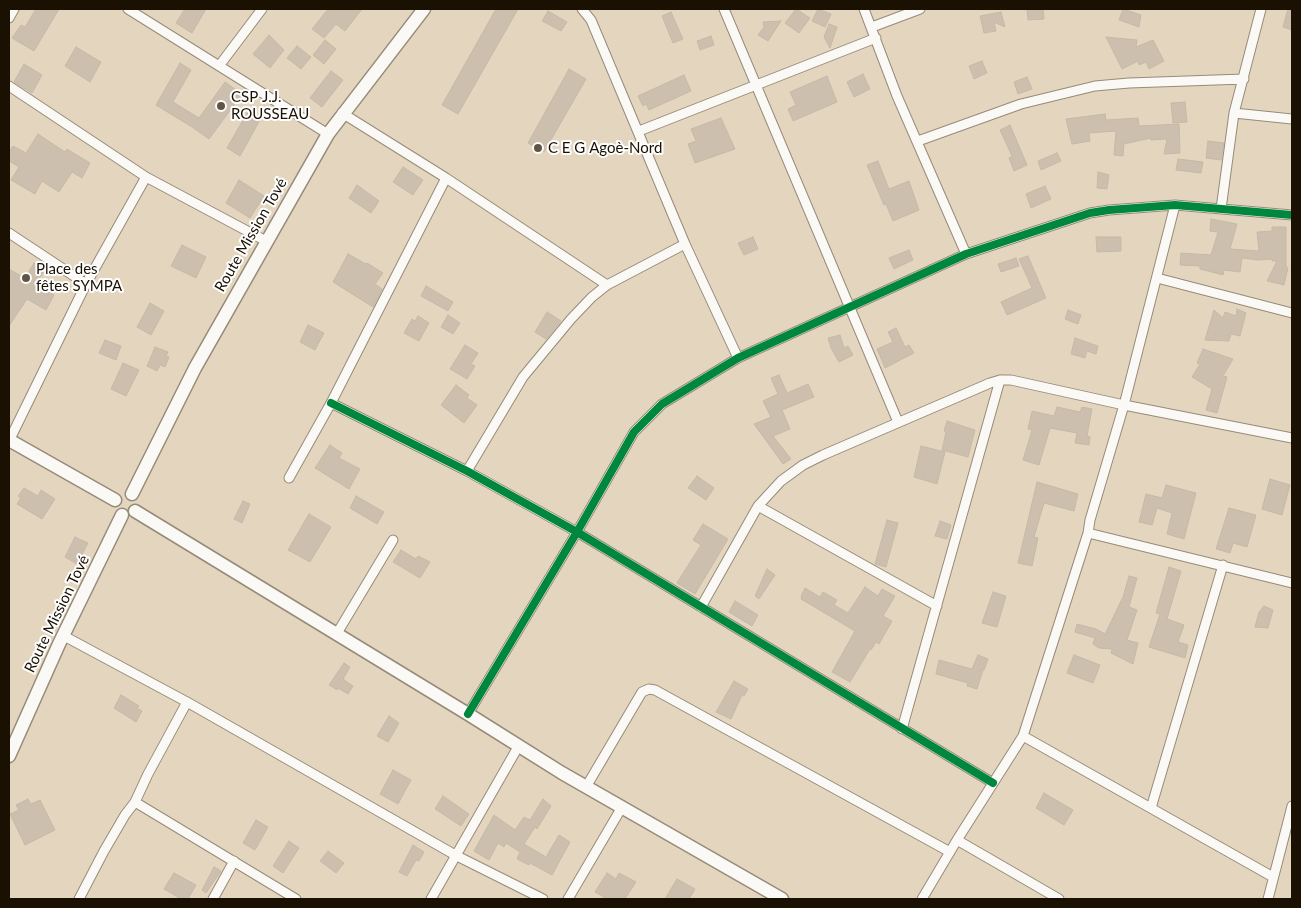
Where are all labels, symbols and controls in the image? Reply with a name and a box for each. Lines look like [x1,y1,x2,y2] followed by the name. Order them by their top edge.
[231,88,309,123] place label: CSP J.J. ROUSSEAU
[215,100,227,112] marker: CSP J.J. ROUSSEAU
[548,139,662,157] place label: C E G Agoè-Nord
[532,142,544,154] marker: C E G Agoè-Nord
[211,175,291,295] street label: Route Mission Tové
[36,260,122,295] place label: Place des fêtes SYMPA
[20,272,32,284] marker: Place des fêtes SYMPA
[21,552,93,676] street label: Route Mission Tové

